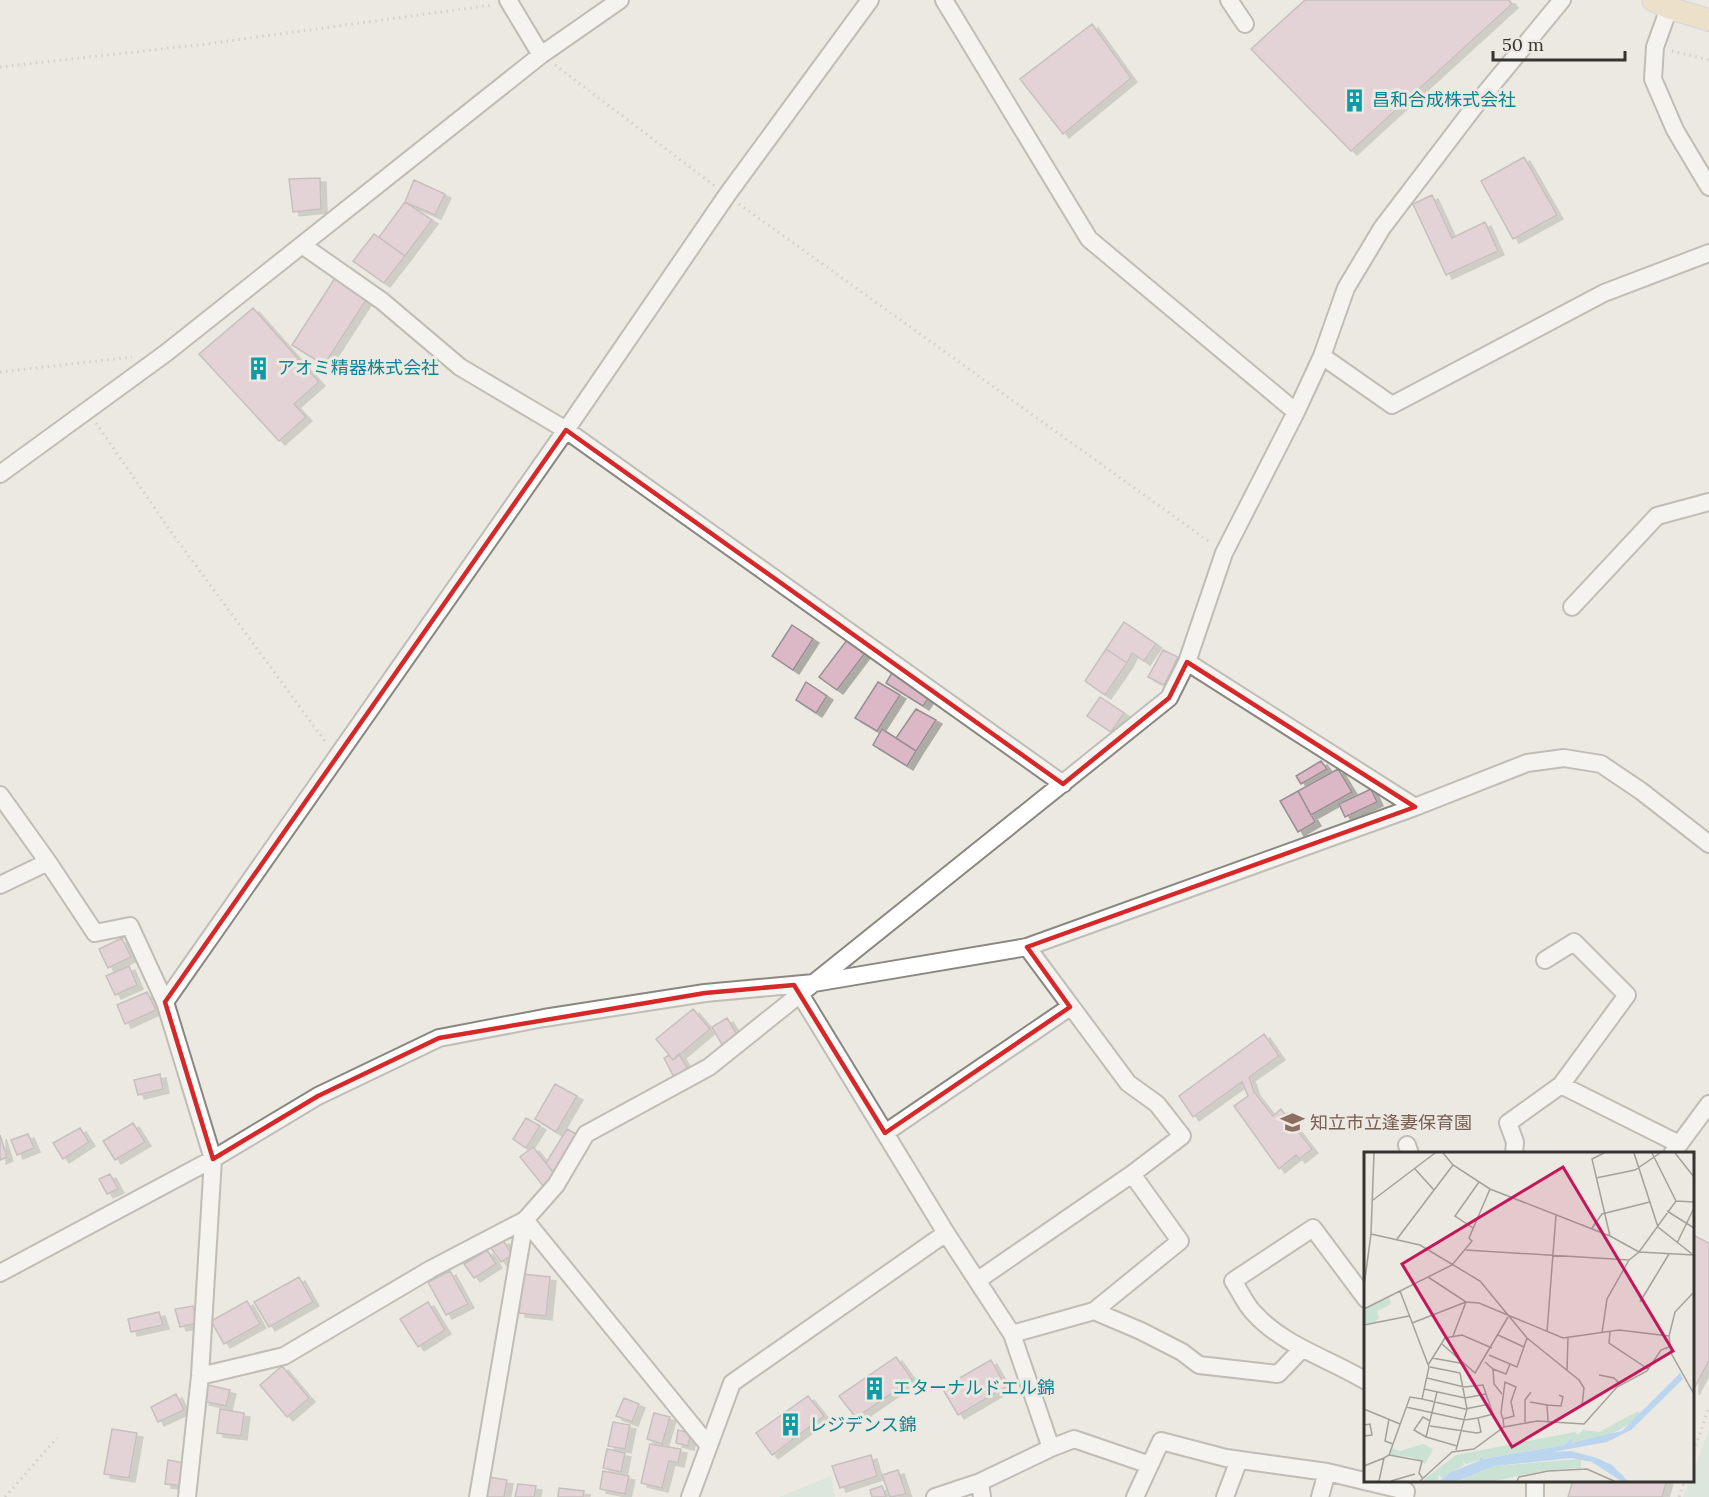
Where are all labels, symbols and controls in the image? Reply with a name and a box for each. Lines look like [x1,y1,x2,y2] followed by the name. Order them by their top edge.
[1493,24,1625,62] scale bar
[1502,33,1544,56] text: 50 m
[1341,87,1367,113] building icon: 昌和合成株式会社
[1372,88,1516,111] place label: 昌和合成株式会社
[246,355,272,381] building icon: アオミ精器株式会社
[277,356,439,379] place label: アオミ精器株式会社
[1279,1110,1305,1136] school or university icon: 知立市立逢妻保育園
[1310,1111,1472,1134] place label: 知立市立逢妻保育園
[1364,1152,1694,1482] inset map
[862,1375,888,1401] building icon: エターナルドエル錦
[893,1376,1055,1399] place label: エターナルドエル錦
[778,1412,804,1438] building icon: レジデンス錦
[809,1413,917,1436] place label: レジデンス錦

